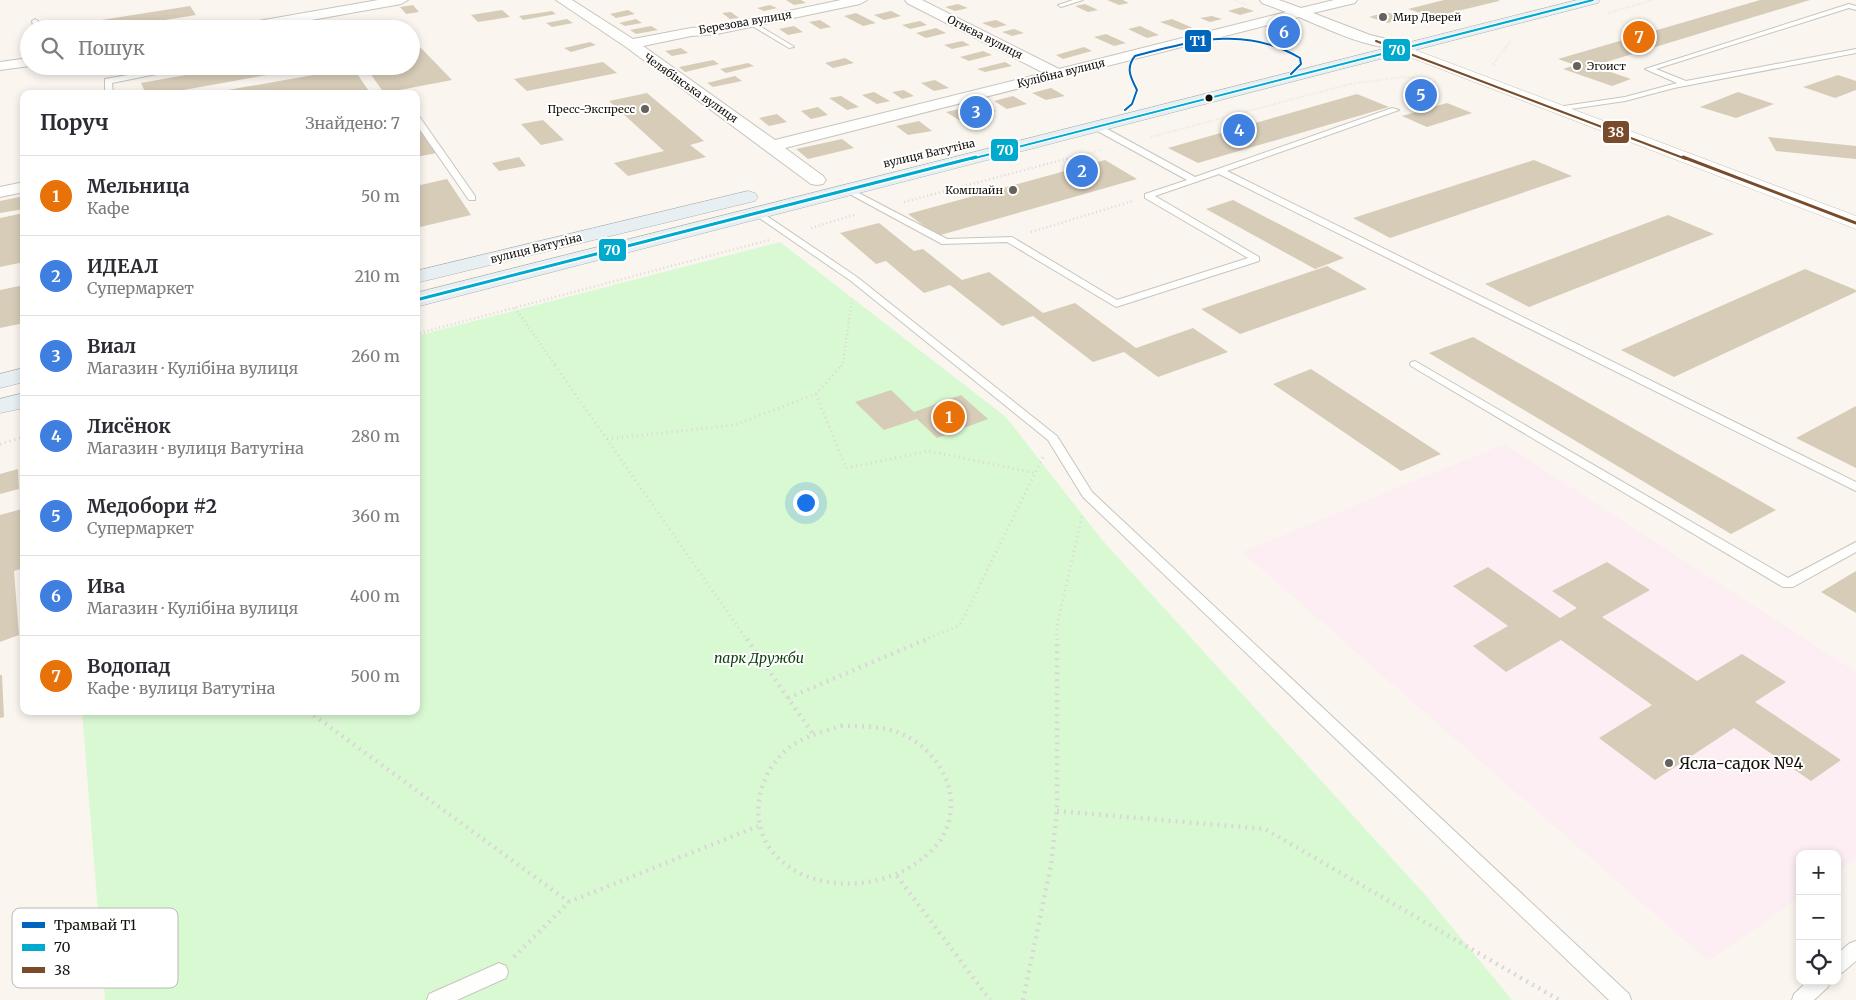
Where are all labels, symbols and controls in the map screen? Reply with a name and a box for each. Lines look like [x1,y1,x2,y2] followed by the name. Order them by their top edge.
[697,7,793,37] street label: Березова вулиця
[1393,10,1462,24] place label: Мир Дверей
[1377,11,1389,23] marker: Мир Дверей
[945,12,1025,62] street label: Огнєва вулиця
[1268,13,1300,51] pin: 6
[1623,18,1655,56] pin: 7
[20,20,420,75] search box
[1184,29,1212,53] line badge: T1
[1190,32,1207,50] text: T1
[38,34,66,62] icon: search
[78,36,145,60] text: Пошук
[1382,38,1411,62] line badge: 70
[1388,41,1406,59] text: 70
[641,50,741,126] street label: Челябінська вулиця
[1016,55,1107,91] street label: Кулібіна вулиця
[1587,59,1626,73] place label: Эгоист
[1571,60,1583,72] marker: Эгоист
[1405,76,1437,114] pin: 5
[960,93,992,131] pin: 3
[1204,93,1214,103] unlabelled marker
[548,102,635,116] place label: Пресс-Экспресс
[639,103,651,115] marker: Пресс-Экспресс
[40,109,109,136] text: Поруч
[1223,111,1255,149] pin: 4
[305,113,400,133] text: Знайдено: 7
[1602,120,1630,144] line badge: 38
[1608,123,1625,141] text: 38
[882,136,976,170] street label: вулиця Ватутіна
[990,138,1019,162] line badge: 70
[996,141,1014,159] text: 70
[1066,152,1098,190] pin: 2
[87,174,190,198] text: Мельница
[945,183,1003,197] place label: Комплайн
[1007,184,1019,196] marker: Комплайн
[52,186,60,206] text: 1
[361,186,400,206] text: 50 m
[87,198,129,218] text: Кафе
[489,230,583,266] street label: вулиця Ватутіна
[598,238,627,262] line badge: 70
[603,241,621,259] text: 70
[87,254,159,278] text: ИДЕАЛ
[51,266,61,286] text: 2
[355,266,400,286] text: 210 m
[87,278,194,298] text: Супермаркет
[87,334,136,358] text: Виал
[51,346,61,366] text: 3
[351,346,400,366] text: 260 m
[87,358,298,378] text: Магазин · Кулібіна вулиця
[933,398,965,436] pin: 1
[87,414,171,438] text: Лисёнок
[51,426,61,446] text: 4
[351,426,400,446] text: 280 m
[87,438,304,458] text: Магазин · вулиця Ватутіна
[793,490,819,516] your location
[87,494,217,518] text: Медобори #2
[51,506,61,526] text: 5
[351,506,400,526] text: 360 m
[87,518,194,538] text: Супермаркет
[87,574,125,598] text: Ива
[51,586,61,606] text: 6
[350,586,400,606] text: 400 m
[87,598,298,618] text: Магазин · Кулібіна вулиця
[714,649,804,667] park label: парк Дружби
[87,654,171,678] text: Водопад
[51,666,61,686] text: 7
[350,666,400,686] text: 500 m
[87,678,275,698] text: Кафе · вулиця Ватутіна
[1679,753,1804,773] place label: Ясла-садок №4
[1663,757,1675,769] marker: Ясла-садок №4
[1796,850,1841,985] map controls
[1796,850,1841,895] button: +
[1796,895,1841,940] button: −
[12,908,178,988] legend
[54,916,136,934] text: Трамвай T1
[54,938,71,956] text: 70
[1796,940,1841,985] button: locate
[54,961,70,979] text: 38

